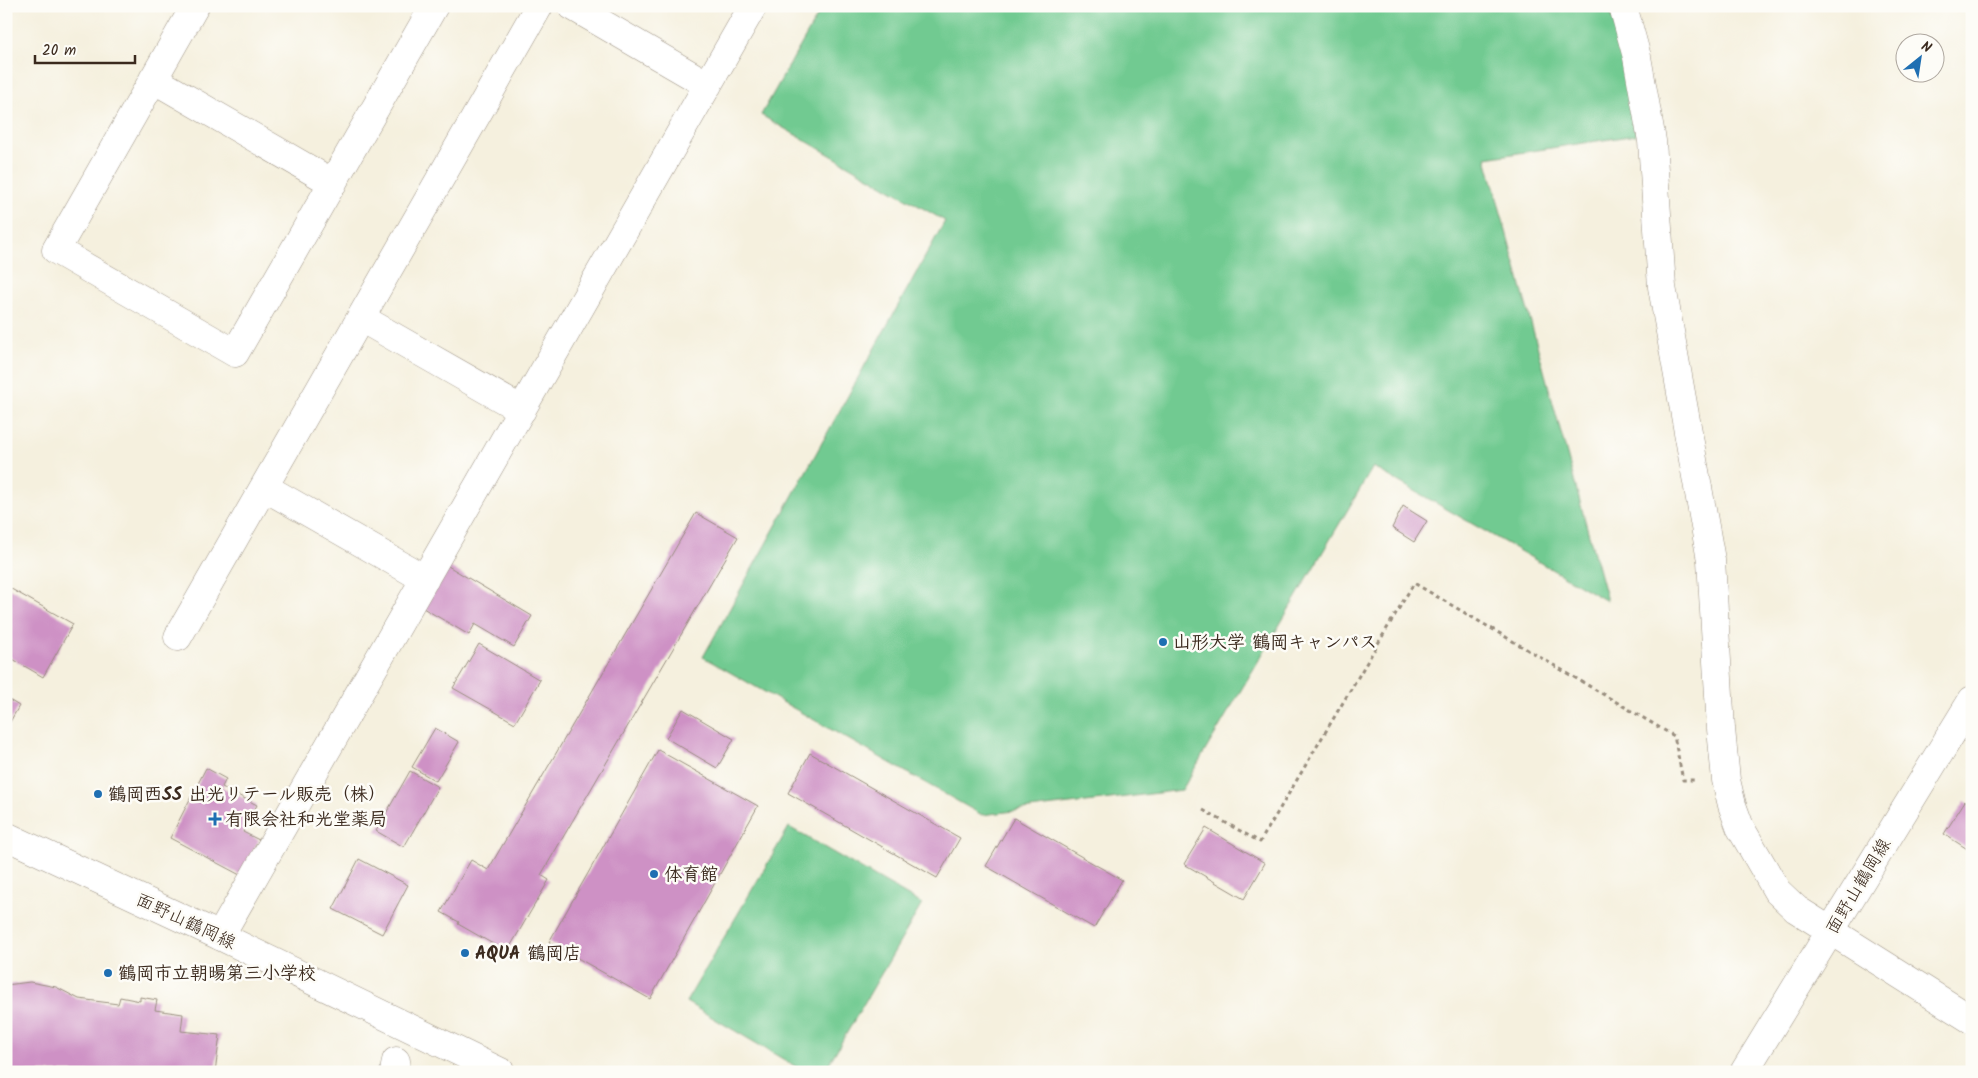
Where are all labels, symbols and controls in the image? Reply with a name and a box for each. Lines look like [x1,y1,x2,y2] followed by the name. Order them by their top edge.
[35,32,135,64] scale bar
[1896,32,1946,82] north arrow
[1917,36,1935,59] text: N
[42,39,76,63] text: 20 m
[1173,629,1377,658] place label: 山形大学 鶴岡キャンパス
[1157,636,1169,648] marker: 山形大学 鶴岡キャンパス
[108,781,386,810] place label: 鶴岡西SS 出光リテール販売（株）
[92,788,104,800] marker: 鶴岡西SS 出光リテール販売（株）
[225,806,387,835] place label: 有限会社和光堂薬局
[209,813,221,825] marker: 有限会社和光堂薬局
[1819,833,1900,941] street label: 面野山鶴岡線
[664,861,718,890] place label: 体育館
[648,868,660,880] marker: 体育館
[130,886,240,958] street label: 面野山鶴岡線
[475,940,581,969] place label: AQUA 鶴岡店
[459,947,471,959] marker: AQUA 鶴岡店
[118,960,316,989] place label: 鶴岡市立朝暘第三小学校
[102,967,114,979] marker: 鶴岡市立朝暘第三小学校

